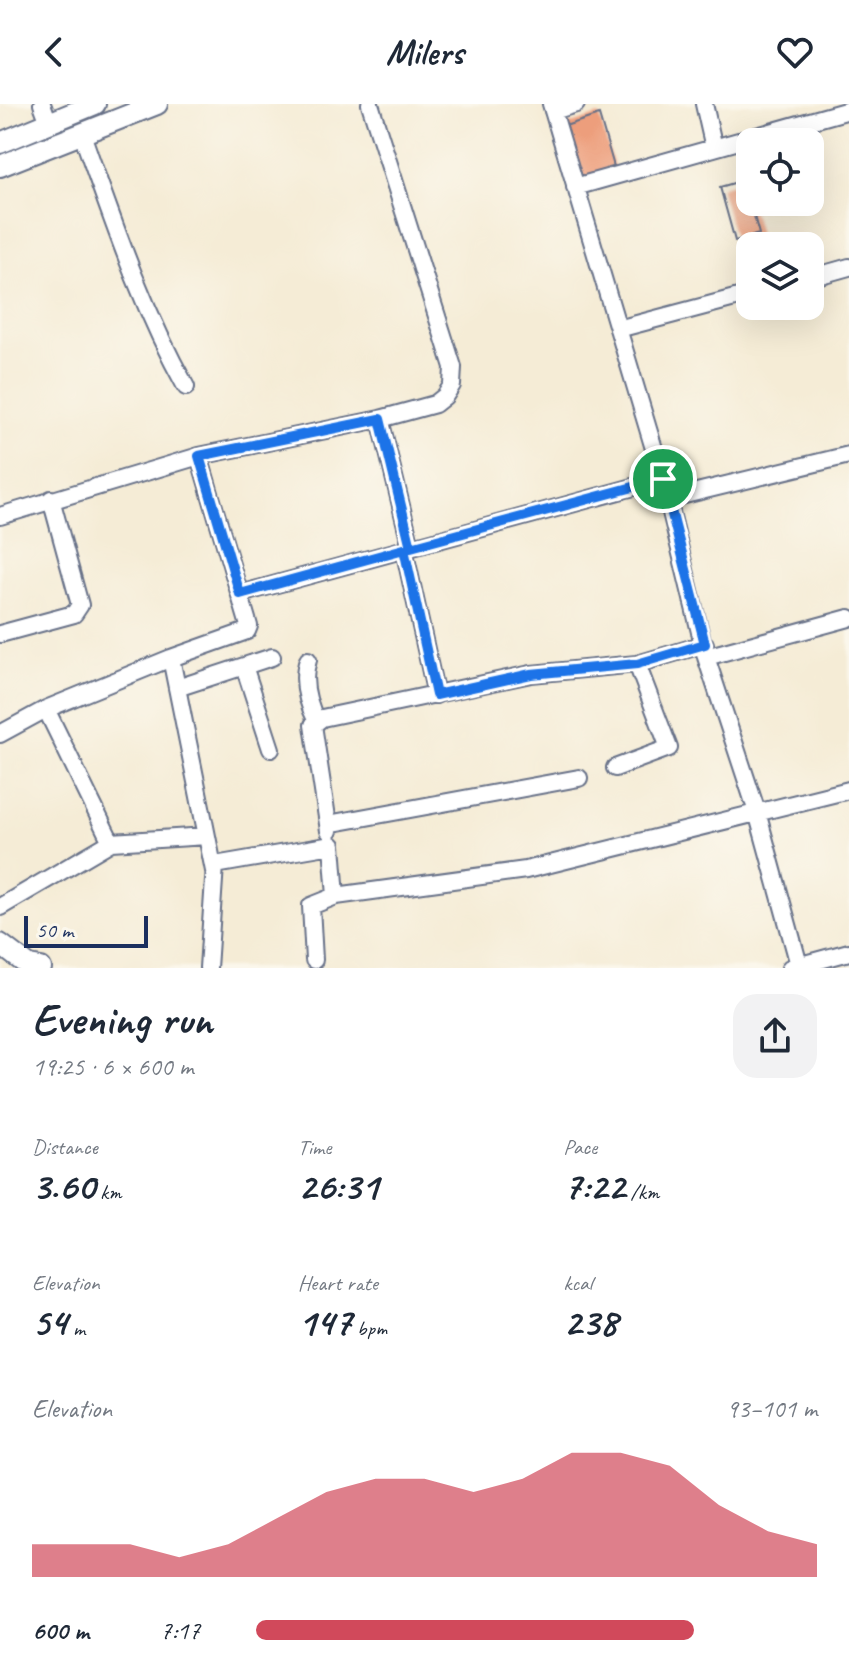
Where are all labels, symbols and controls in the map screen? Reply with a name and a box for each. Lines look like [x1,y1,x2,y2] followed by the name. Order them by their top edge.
[386,29,463,75] text: Milers
[32,30,76,74] icon: back
[773,30,817,74] icon: heart
[736,128,824,320] map controls
[736,128,824,216] button: locate
[736,232,824,320] button: layers
[629,445,697,513] pin
[641,457,685,501] icon: arrive
[24,912,148,948] scale bar
[36,916,73,944] text: 50 m
[32,992,212,1047] text: Evening run
[733,994,817,1078] button: share
[32,1050,193,1083] text: 19:25 · 6 × 600 m
[32,1133,98,1161] text: Distance
[298,1133,331,1161] text: Time
[563,1133,597,1161] text: Pace
[32,1161,95,1211] text: 3.60
[298,1161,378,1211] text: 26:31
[563,1161,625,1211] text: 7:22
[95,1178,122,1206] text: km
[625,1178,659,1206] text: /km
[32,1269,100,1297] text: Elevation
[298,1269,378,1297] text: Heart rate
[563,1269,592,1297] text: kcal
[32,1297,67,1347] text: 54
[298,1297,352,1347] text: 147
[563,1297,617,1347] text: 238
[67,1314,85,1342] text: m
[352,1314,387,1342] text: bpm
[32,1392,112,1425] text: Elevation
[726,1392,817,1425] text: 93–101 m
[32,1614,89,1647] text: 600 m
[160,1614,200,1647] text: 7:17

